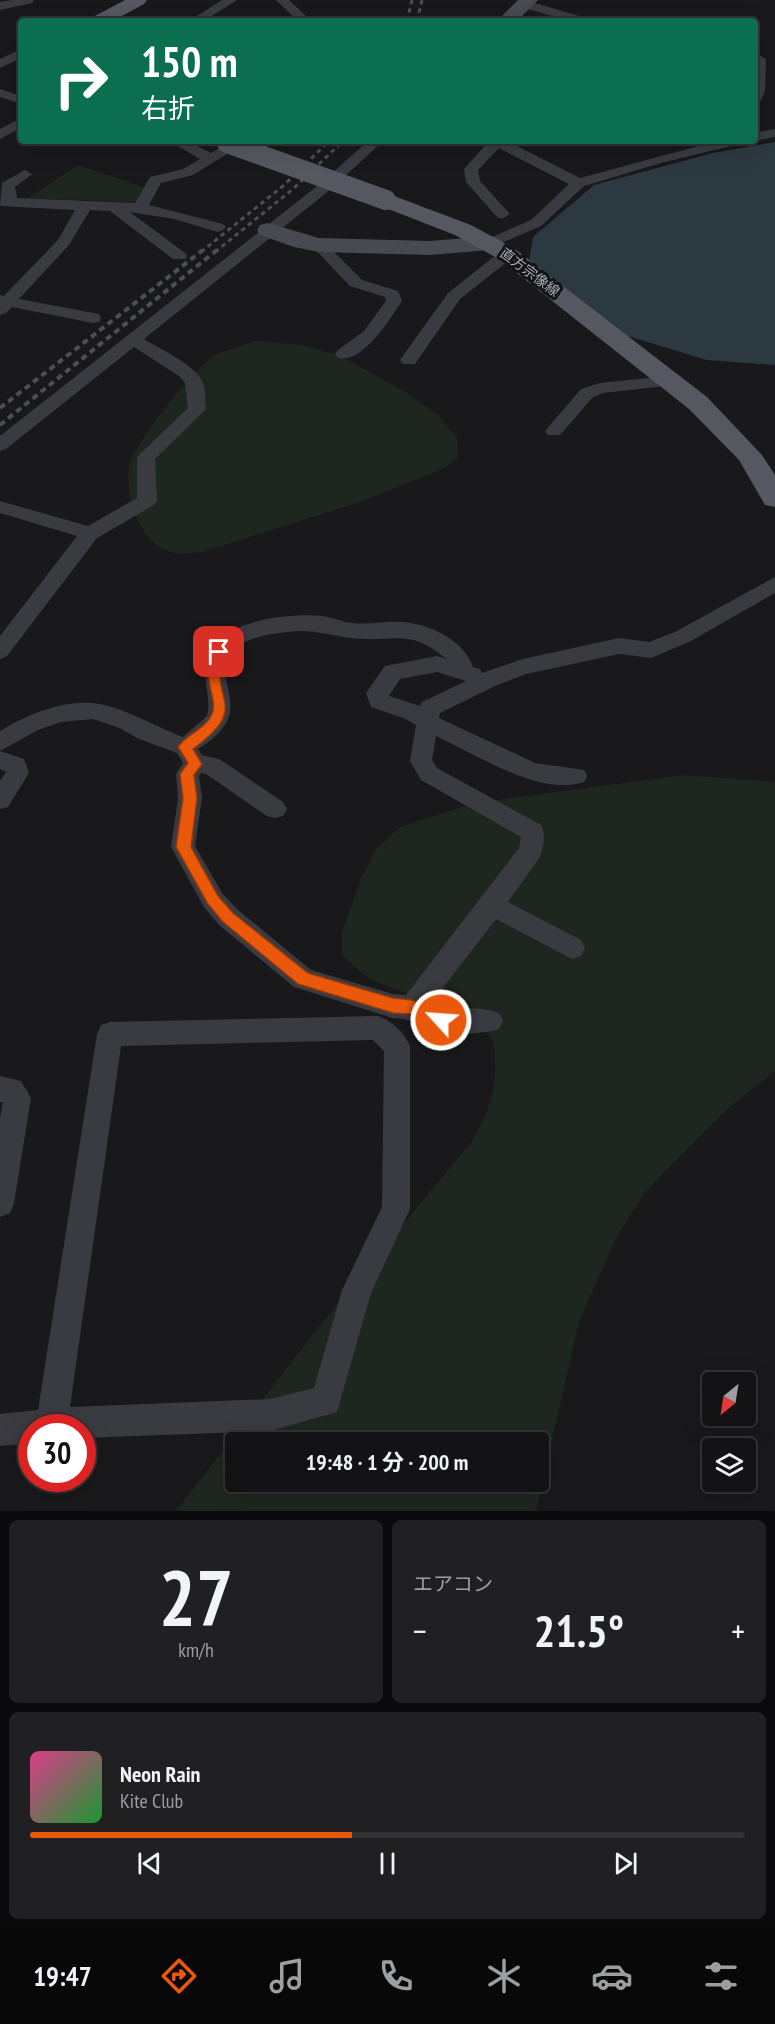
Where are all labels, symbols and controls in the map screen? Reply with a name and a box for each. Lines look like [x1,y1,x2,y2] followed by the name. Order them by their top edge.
[141,34,238,89] text: 150 m
[42,42,120,120] icon: right
[141,91,195,125] text: 右折
[497,244,563,300] street label: 直方宗像線
[193,626,244,677] pin
[202,635,235,668] icon: arrive
[409,988,473,1052] position arrow
[702,1372,756,1426] north arrow
[702,1372,756,1492] map controls
[18,1414,96,1492] speed limit sign: 30
[702,1438,756,1492] button: layers
[306,1448,468,1476] text: 19:48 · 1 分 · 200 m
[159,1547,233,1648] text: 27
[413,1571,493,1597] text: エアコン
[534,1601,624,1659] text: 21.5°
[413,1609,427,1652] text: −
[731,1609,745,1652] text: +
[178,1637,214,1663] text: km/h
[120,1760,200,1788] text: Neon Rain
[120,1788,183,1814] text: Kite Club
[133,1847,166,1880] icon: previous
[371,1847,404,1880] icon: pause
[609,1847,642,1880] icon: next
[158,1955,200,1997] icon: directions
[266,1955,308,1997] icon: music
[375,1955,417,1997] icon: phone
[483,1955,525,1997] icon: climate
[591,1955,633,1997] icon: car
[700,1955,742,1997] icon: filters
[33,1959,92,1993] text: 19:47

